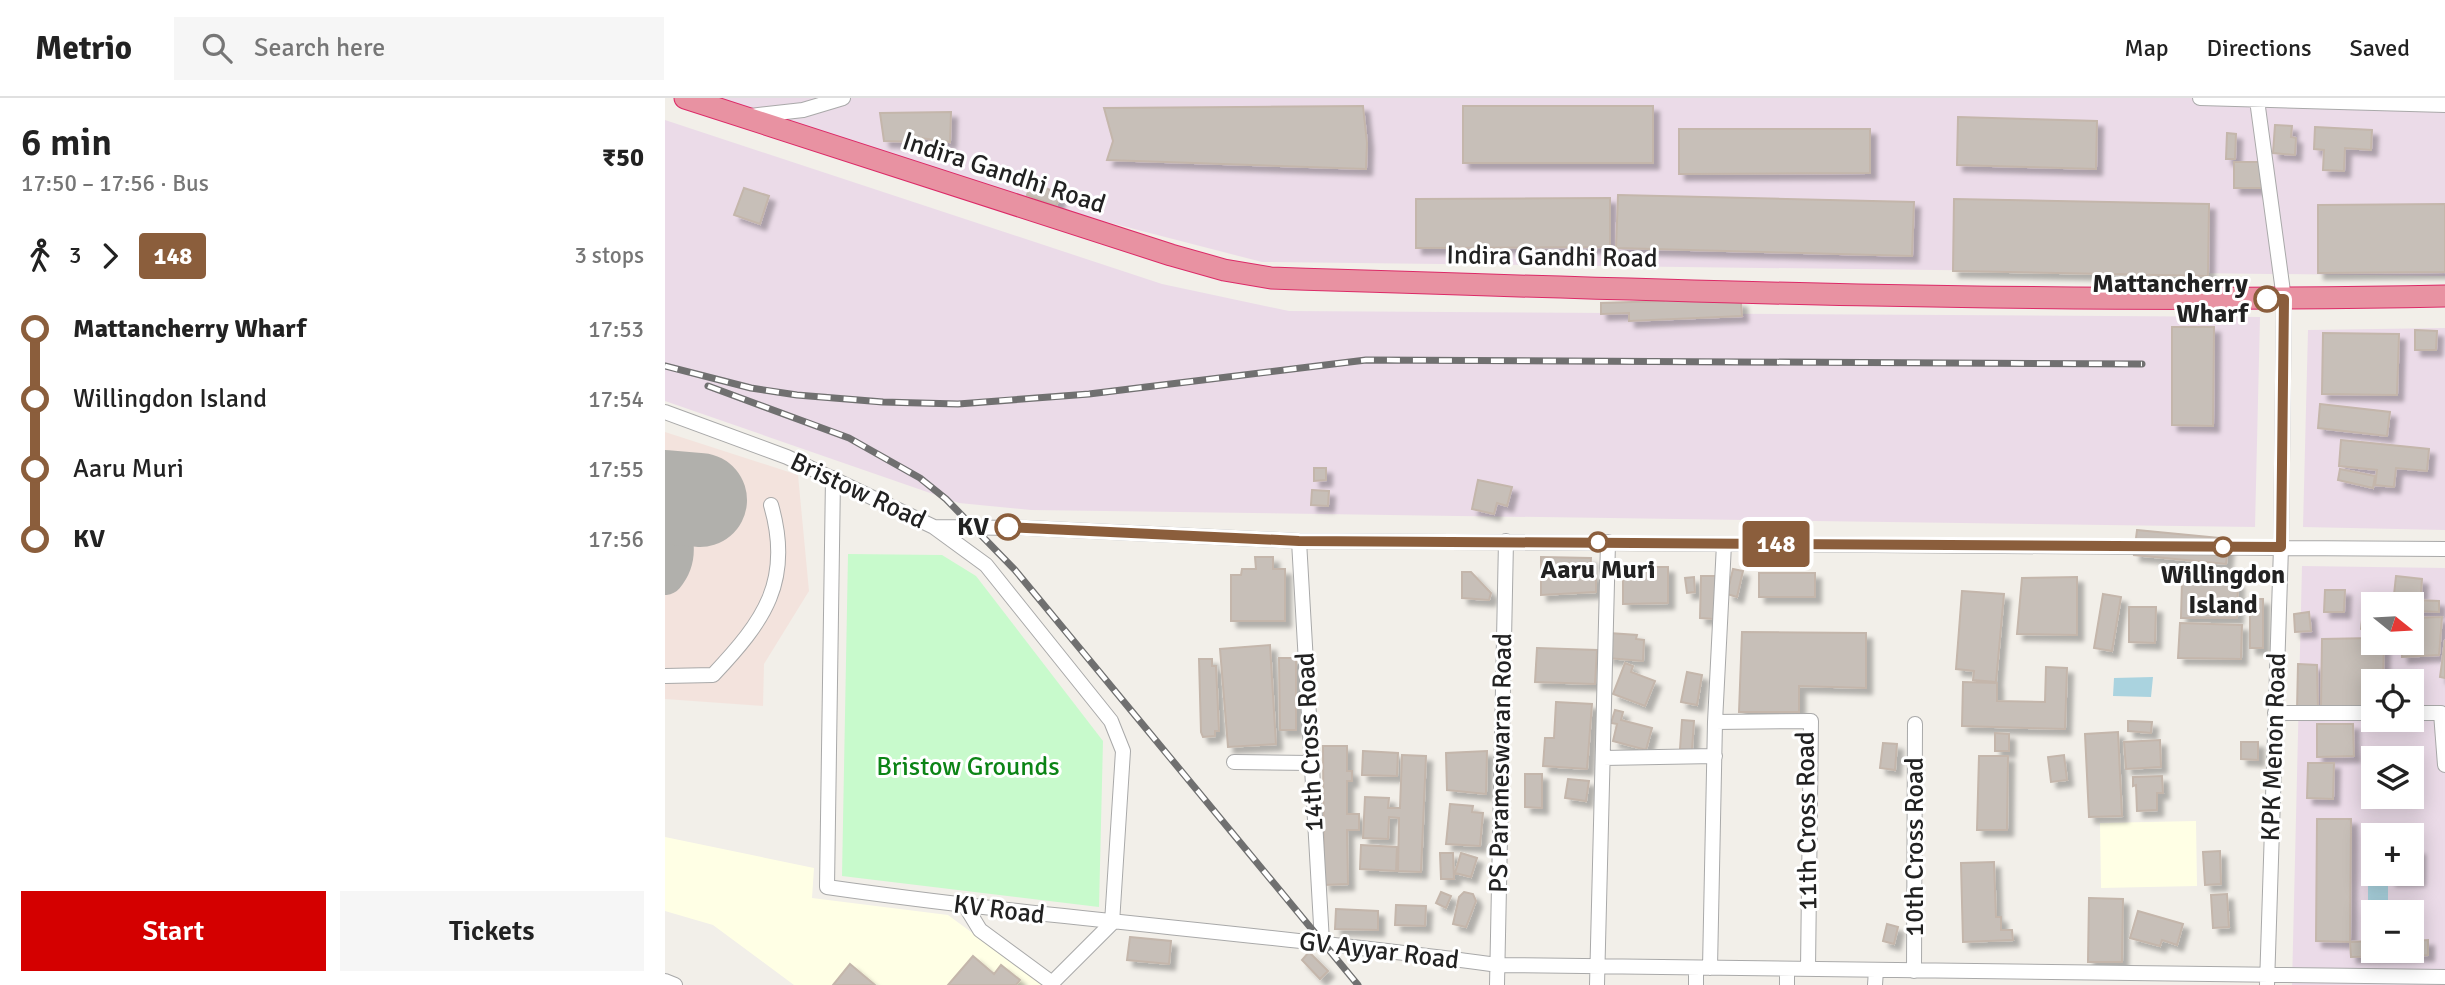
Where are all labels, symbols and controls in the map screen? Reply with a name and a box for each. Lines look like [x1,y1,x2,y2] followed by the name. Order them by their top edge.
[174,17,664,80] search box
[35,28,132,69] text: Metrio
[198,29,236,67] icon: search
[254,32,385,64] text: Search here
[2124,33,2169,63] text: Map
[2207,33,2312,63] text: Directions
[2350,33,2410,63] text: Saved
[21,119,112,166] text: 6 min
[899,125,1109,221] street label: Indira Gandhi Road
[602,142,644,174] text: ₹50
[21,169,209,198] text: 17:50 – 17:56 · Bus
[21,237,59,275] icon: walk
[91,237,129,275] icon: forward
[1446,239,1658,275] street label: Indira Gandhi Road
[69,241,81,270] text: 3
[153,241,192,271] text: 148
[574,241,644,270] text: 3 stops
[2092,268,2250,330] place label: Mattancherry Wharf
[2254,286,2280,312] marker: Mattancherry Wharf
[73,313,306,345] text: Mattancherry Wharf
[588,315,644,344] text: 17:53
[73,383,267,415] text: Willingdon Island
[588,385,644,414] text: 17:54
[785,446,931,536] street label: Bristow Road
[73,453,184,485] text: Aaru Muri
[588,455,644,484] text: 17:55
[957,511,989,543] place label: KV
[995,514,1021,540] marker: KV
[1736,521,1816,567] line badge: 148
[73,523,105,555] text: KV
[588,525,644,554] text: 17:56
[1757,529,1795,559] text: 148
[1588,532,1608,552] marker: Aaru Muri
[2213,537,2233,557] marker: Willingdon Island
[1541,554,1655,586] place label: Aaru Muri
[2161,559,2285,621] place label: Willingdon Island
[2361,592,2424,654] north arrow
[2361,592,2424,963] map controls
[1483,633,1519,893] street label: PS Parameswaran Road
[1289,652,1331,832] street label: 14th Cross Road
[2255,652,2293,842] street label: KPK Menon Road
[2361,669,2424,732] button: locate
[1789,731,1825,911] street label: 11th Cross Road
[2361,746,2424,809] button: layers
[876,751,1060,783] park label: Bristow Grounds
[1899,757,1931,937] street label: 10th Cross Road
[2361,823,2424,886] button: +
[951,889,1047,931] street label: KV Road
[21,891,326,971] button: Start
[340,891,644,971] button: Tickets
[2361,900,2424,963] button: −
[1297,925,1461,977] street label: GV Ayyar Road

